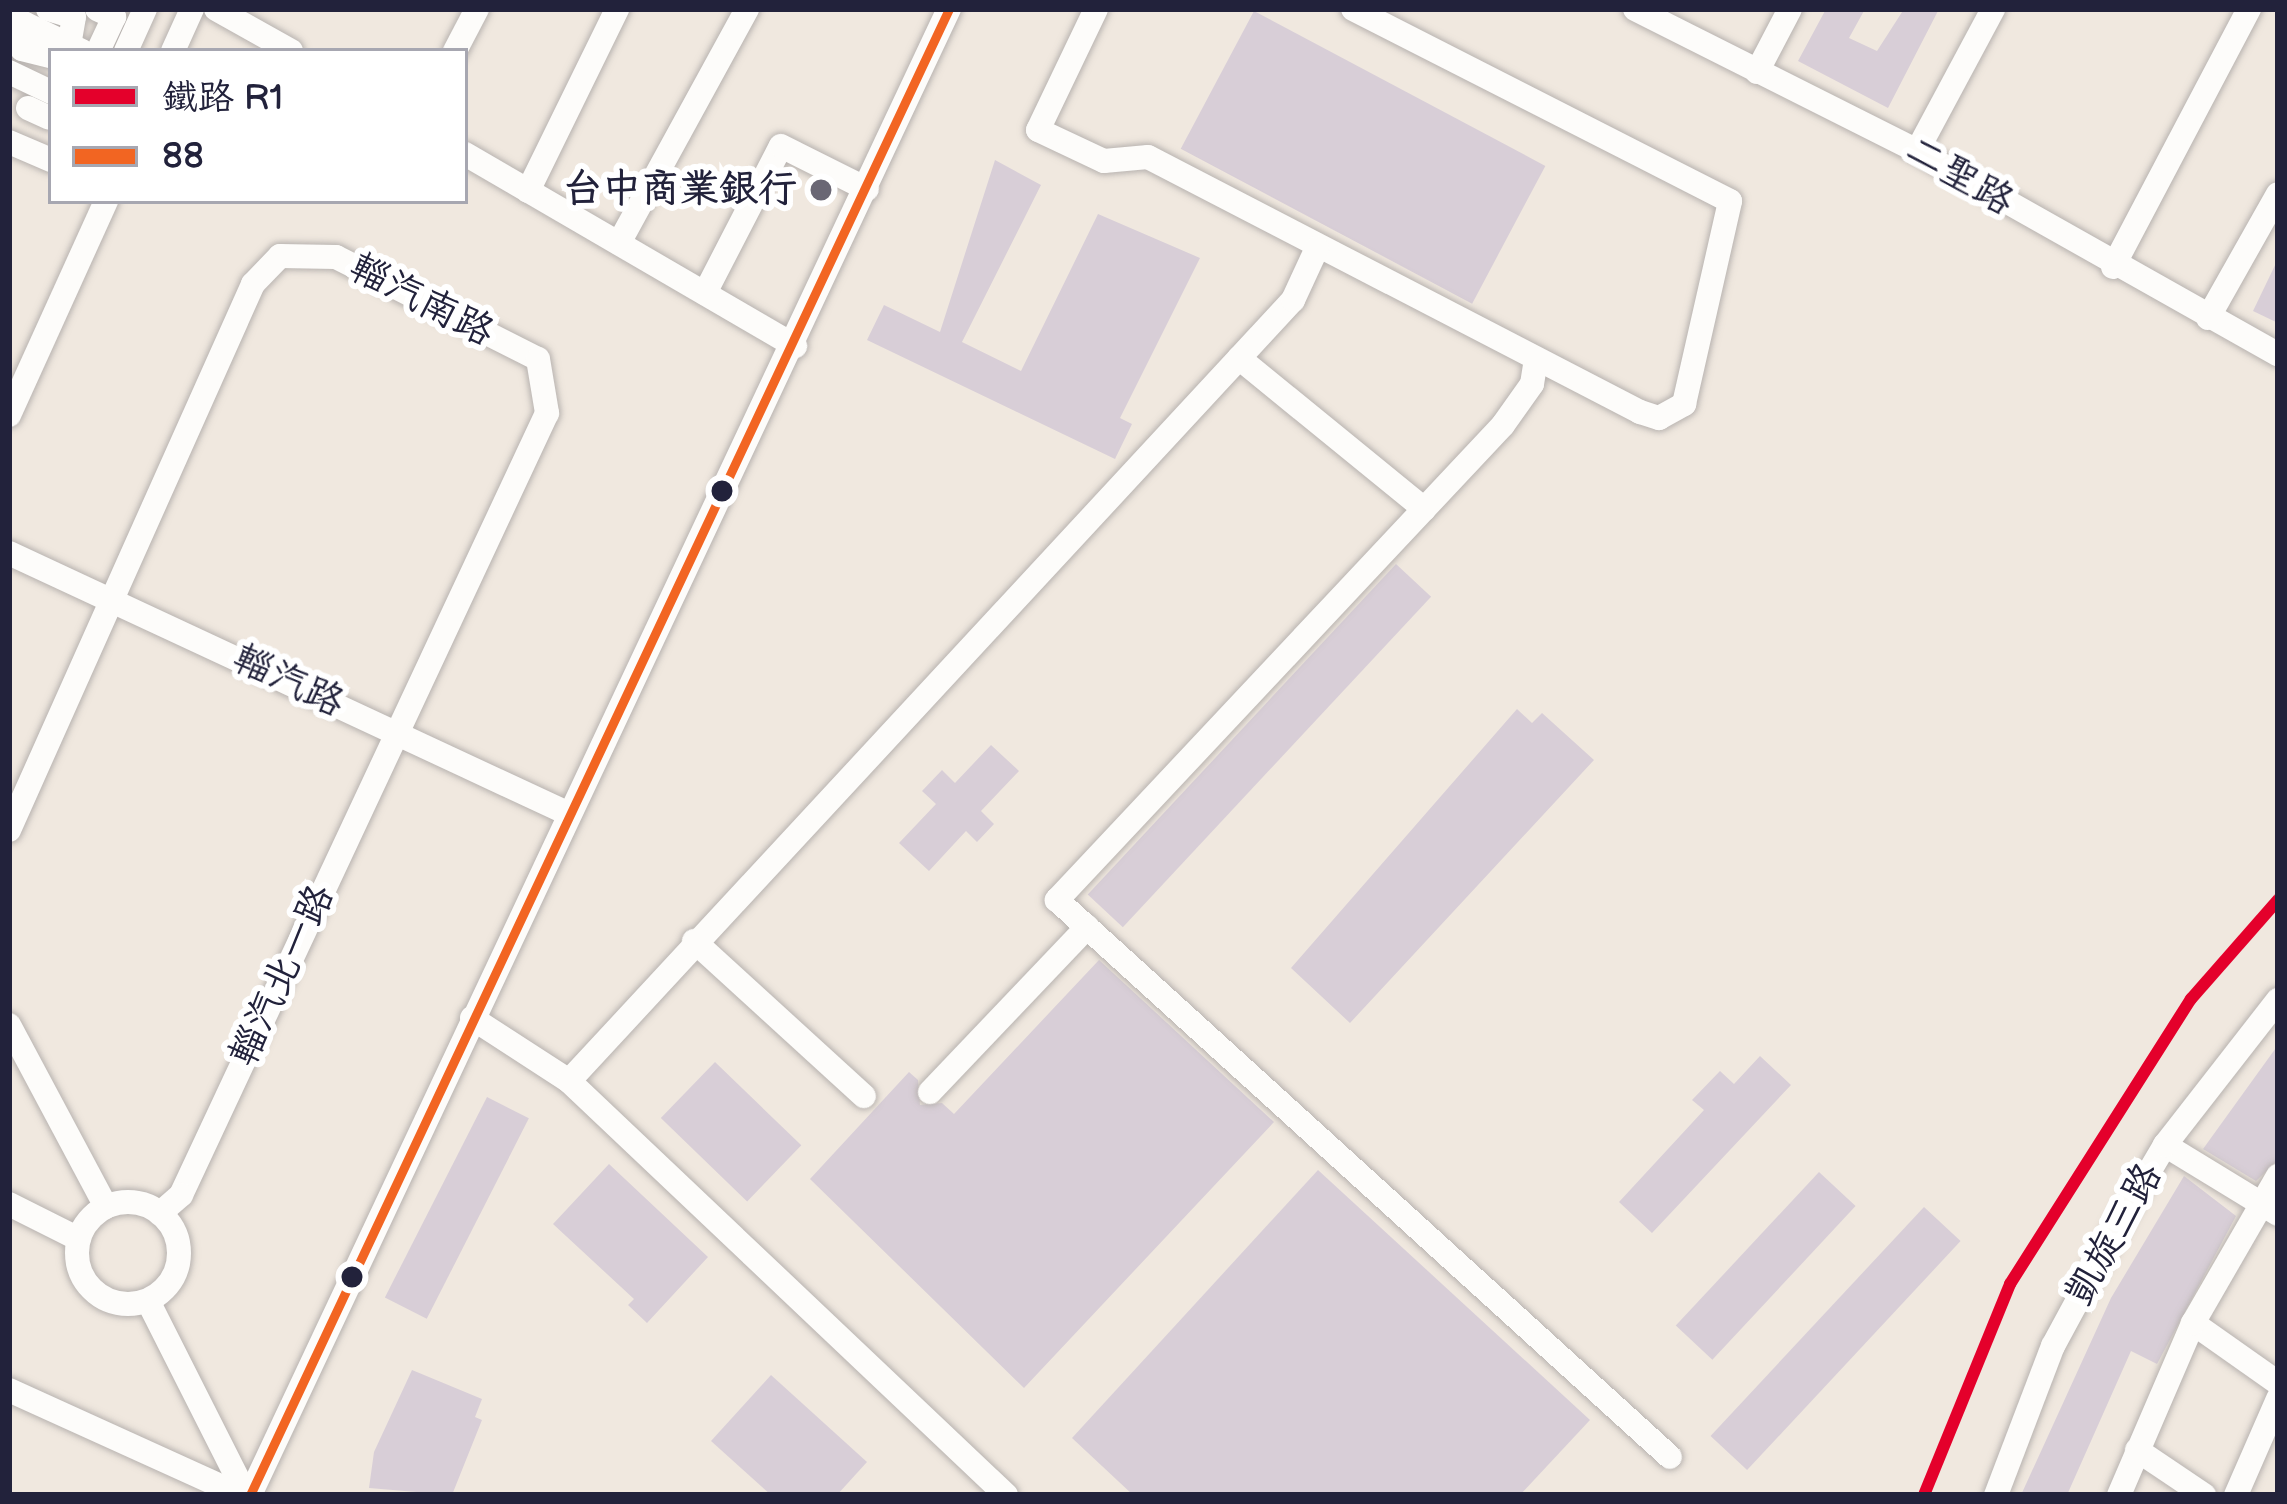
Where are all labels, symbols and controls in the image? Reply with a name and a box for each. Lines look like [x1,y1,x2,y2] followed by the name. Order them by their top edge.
[48,48,468,204] legend
[162,77,283,120] text: 鐵路 R1
[1897,127,2021,227] street label: 二聖路
[162,135,204,178] text: 88
[563,167,797,213] place label: 台中商業銀行
[808,177,834,203] marker: 台中商業銀行
[341,245,501,357] street label: 輜汽南路
[711,480,733,502] unlabelled marker
[225,636,351,728] street label: 輜汽路
[221,878,345,1074] street label: 輜汽北一路
[2057,1155,2173,1315] street label: 凱旋三路
[341,1266,363,1288] unlabelled marker

